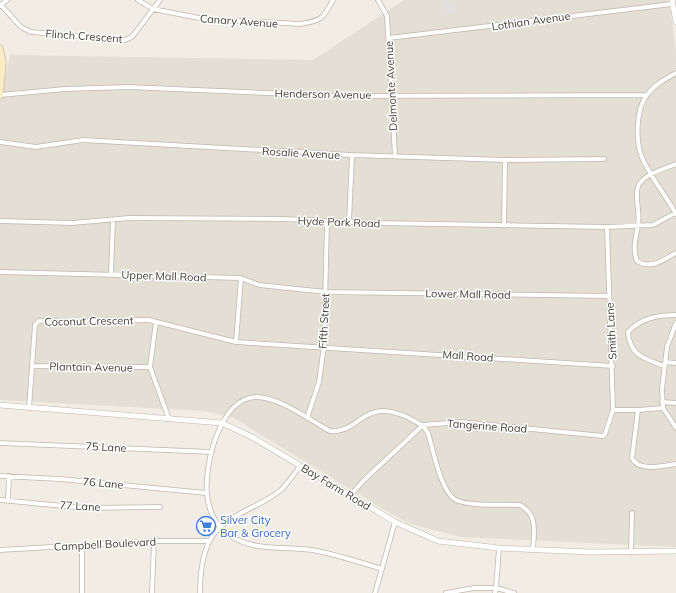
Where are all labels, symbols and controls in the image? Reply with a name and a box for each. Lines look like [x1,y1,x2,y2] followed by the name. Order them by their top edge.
[491,9,571,33] street label: Lothian Avenue
[199,11,279,31] street label: Canary Avenue
[45,26,123,46] street label: Flinch Crescent
[382,41,400,131] street label: Delmonte Avenue
[275,86,372,102] street label: Henderson Avenue
[262,144,340,162] street label: Rosalie Avenue
[297,214,381,230] street label: Hyde Park Road
[121,268,207,284] street label: Upper Mall Road
[425,286,511,302] street label: Lower Mall Road
[316,293,332,349] street label: Fifth Street
[603,302,619,360] street label: Smith Lane
[44,313,134,329] street label: Coconut Crescent
[442,347,494,365] street label: Mall Road
[49,359,133,375] street label: Plantain Avenue
[446,416,528,436] street label: Tangerine Road
[85,439,127,455] street label: 75 Lane
[299,461,373,513] street label: Bay Farm Road
[82,474,124,492] street label: 76 Lane
[59,498,101,514] street label: 77 Lane
[220,513,291,540] place label: Silver City Bar & Grocery
[195,515,217,537] supermarket icon: Silver City Bar & Grocery
[54,534,156,554] street label: Campbell Boulevard

